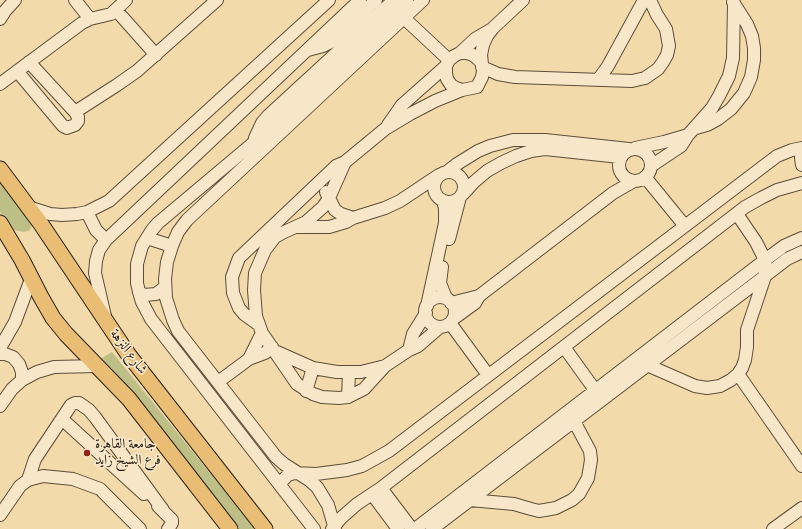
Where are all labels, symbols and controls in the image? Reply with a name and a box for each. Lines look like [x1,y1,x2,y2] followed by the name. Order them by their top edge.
[106,326,150,378] street label: شارع النزهة
[95,437,161,470] place label: جامعة القاهرة فرع الشيخ زايد
[82,448,92,458] marker: جامعة القاهرة فرع الشيخ زايد

